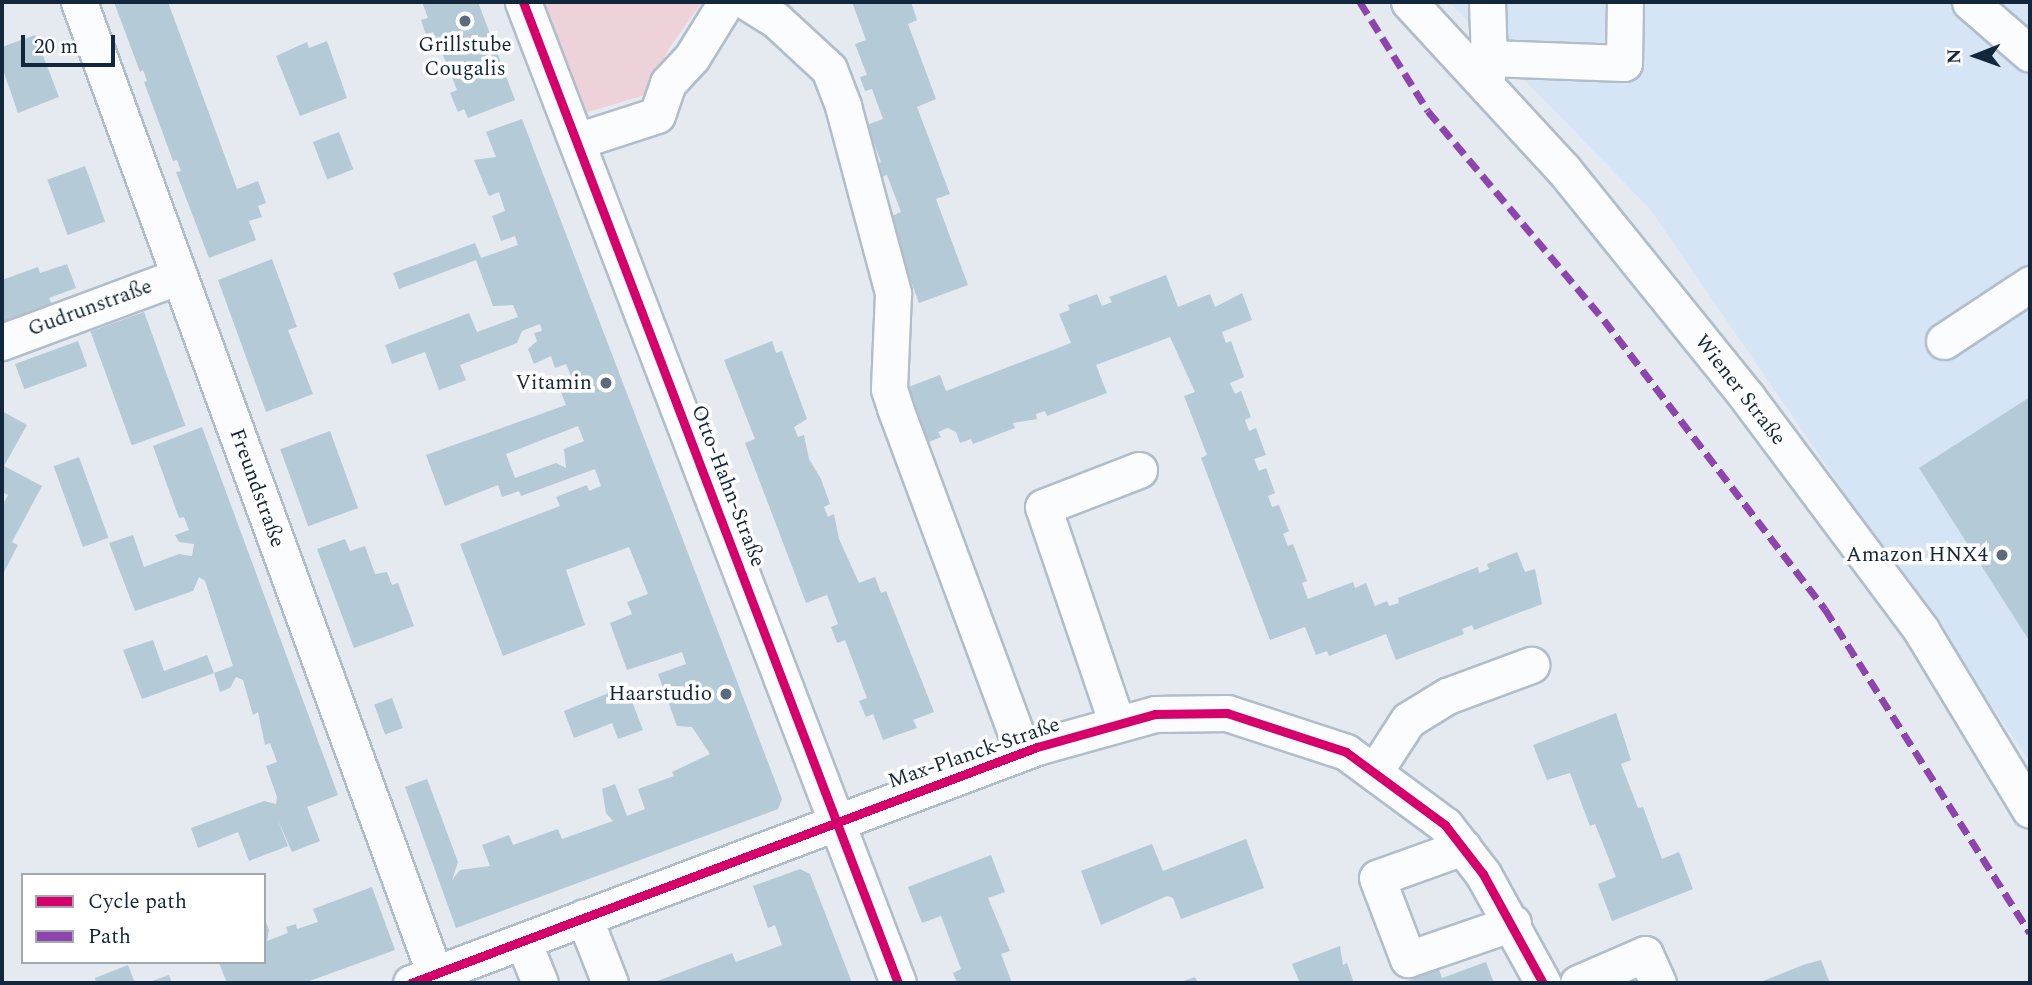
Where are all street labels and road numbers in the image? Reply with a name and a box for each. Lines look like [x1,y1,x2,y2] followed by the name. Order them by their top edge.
[25,274,155,342] street label: Gudrunstraße
[1689,330,1791,450] street label: Wiener Straße
[686,401,770,571] street label: Otto-Hahn-Straße
[224,425,290,551] street label: Freundstraße
[885,712,1063,794] street label: Max-Planck-Straße

